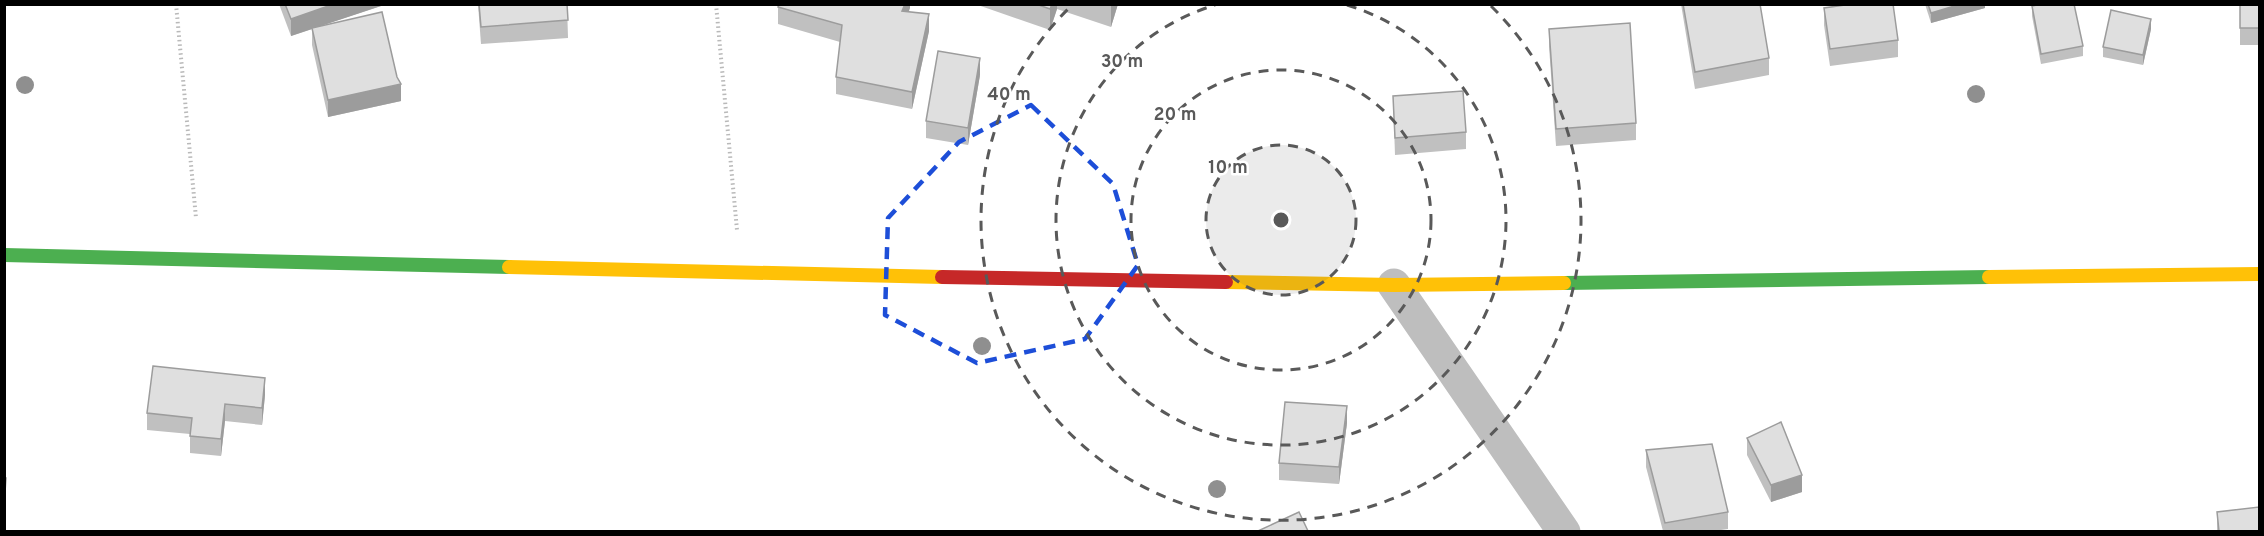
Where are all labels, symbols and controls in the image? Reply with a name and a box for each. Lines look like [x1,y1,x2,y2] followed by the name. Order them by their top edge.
[1101,51,1143,74] text: 30 m
[987,84,1031,107] text: 40 m
[1153,104,1197,127] text: 20 m
[1208,157,1248,180] text: 10 m
[1271,210,1291,230] centre of rings

